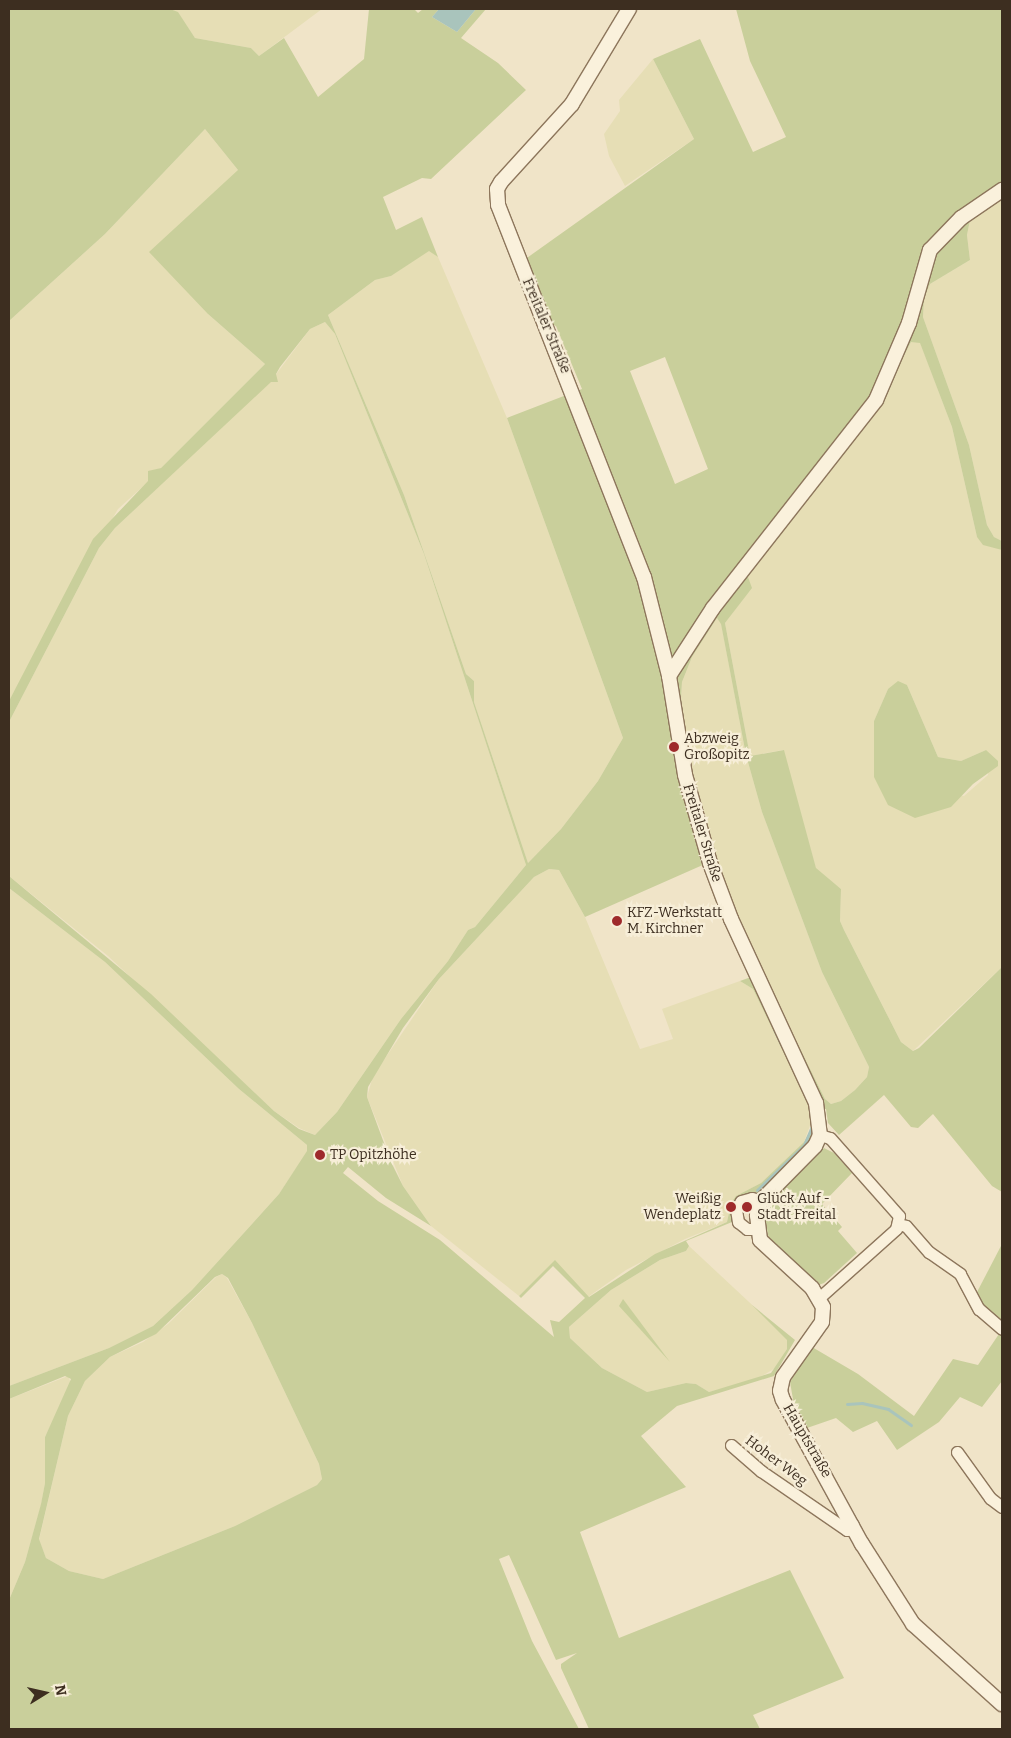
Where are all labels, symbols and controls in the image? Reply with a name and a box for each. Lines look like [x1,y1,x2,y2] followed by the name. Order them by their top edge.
[518,276,574,376] street label: Freitaler Straße
[684,731,750,764] place label: Abzweig Großopitz
[668,741,680,753] marker: Abzweig Großopitz
[679,782,725,884] street label: Freitaler Straße
[627,905,722,938] place label: KFZ-Werkstatt M. Kirchner
[611,915,623,927] marker: KFZ-Werkstatt M. Kirchner
[330,1147,417,1163] place label: TP Opitzhöhe
[314,1149,326,1161] marker: TP Opitzhöhe
[644,1191,721,1224] place label: Weißig Wendeplatz
[757,1191,836,1224] place label: Glück Auf - Stadt Freital
[725,1201,737,1213] marker: Weißig Wendeplatz
[741,1201,753,1213] marker: Glück Auf - Stadt Freital
[779,1401,835,1481] street label: Hauptstraße
[742,1432,810,1490] street label: Hoher Weg
[20,1668,70,1718] north arrow
[51,1684,70,1697] text: N

